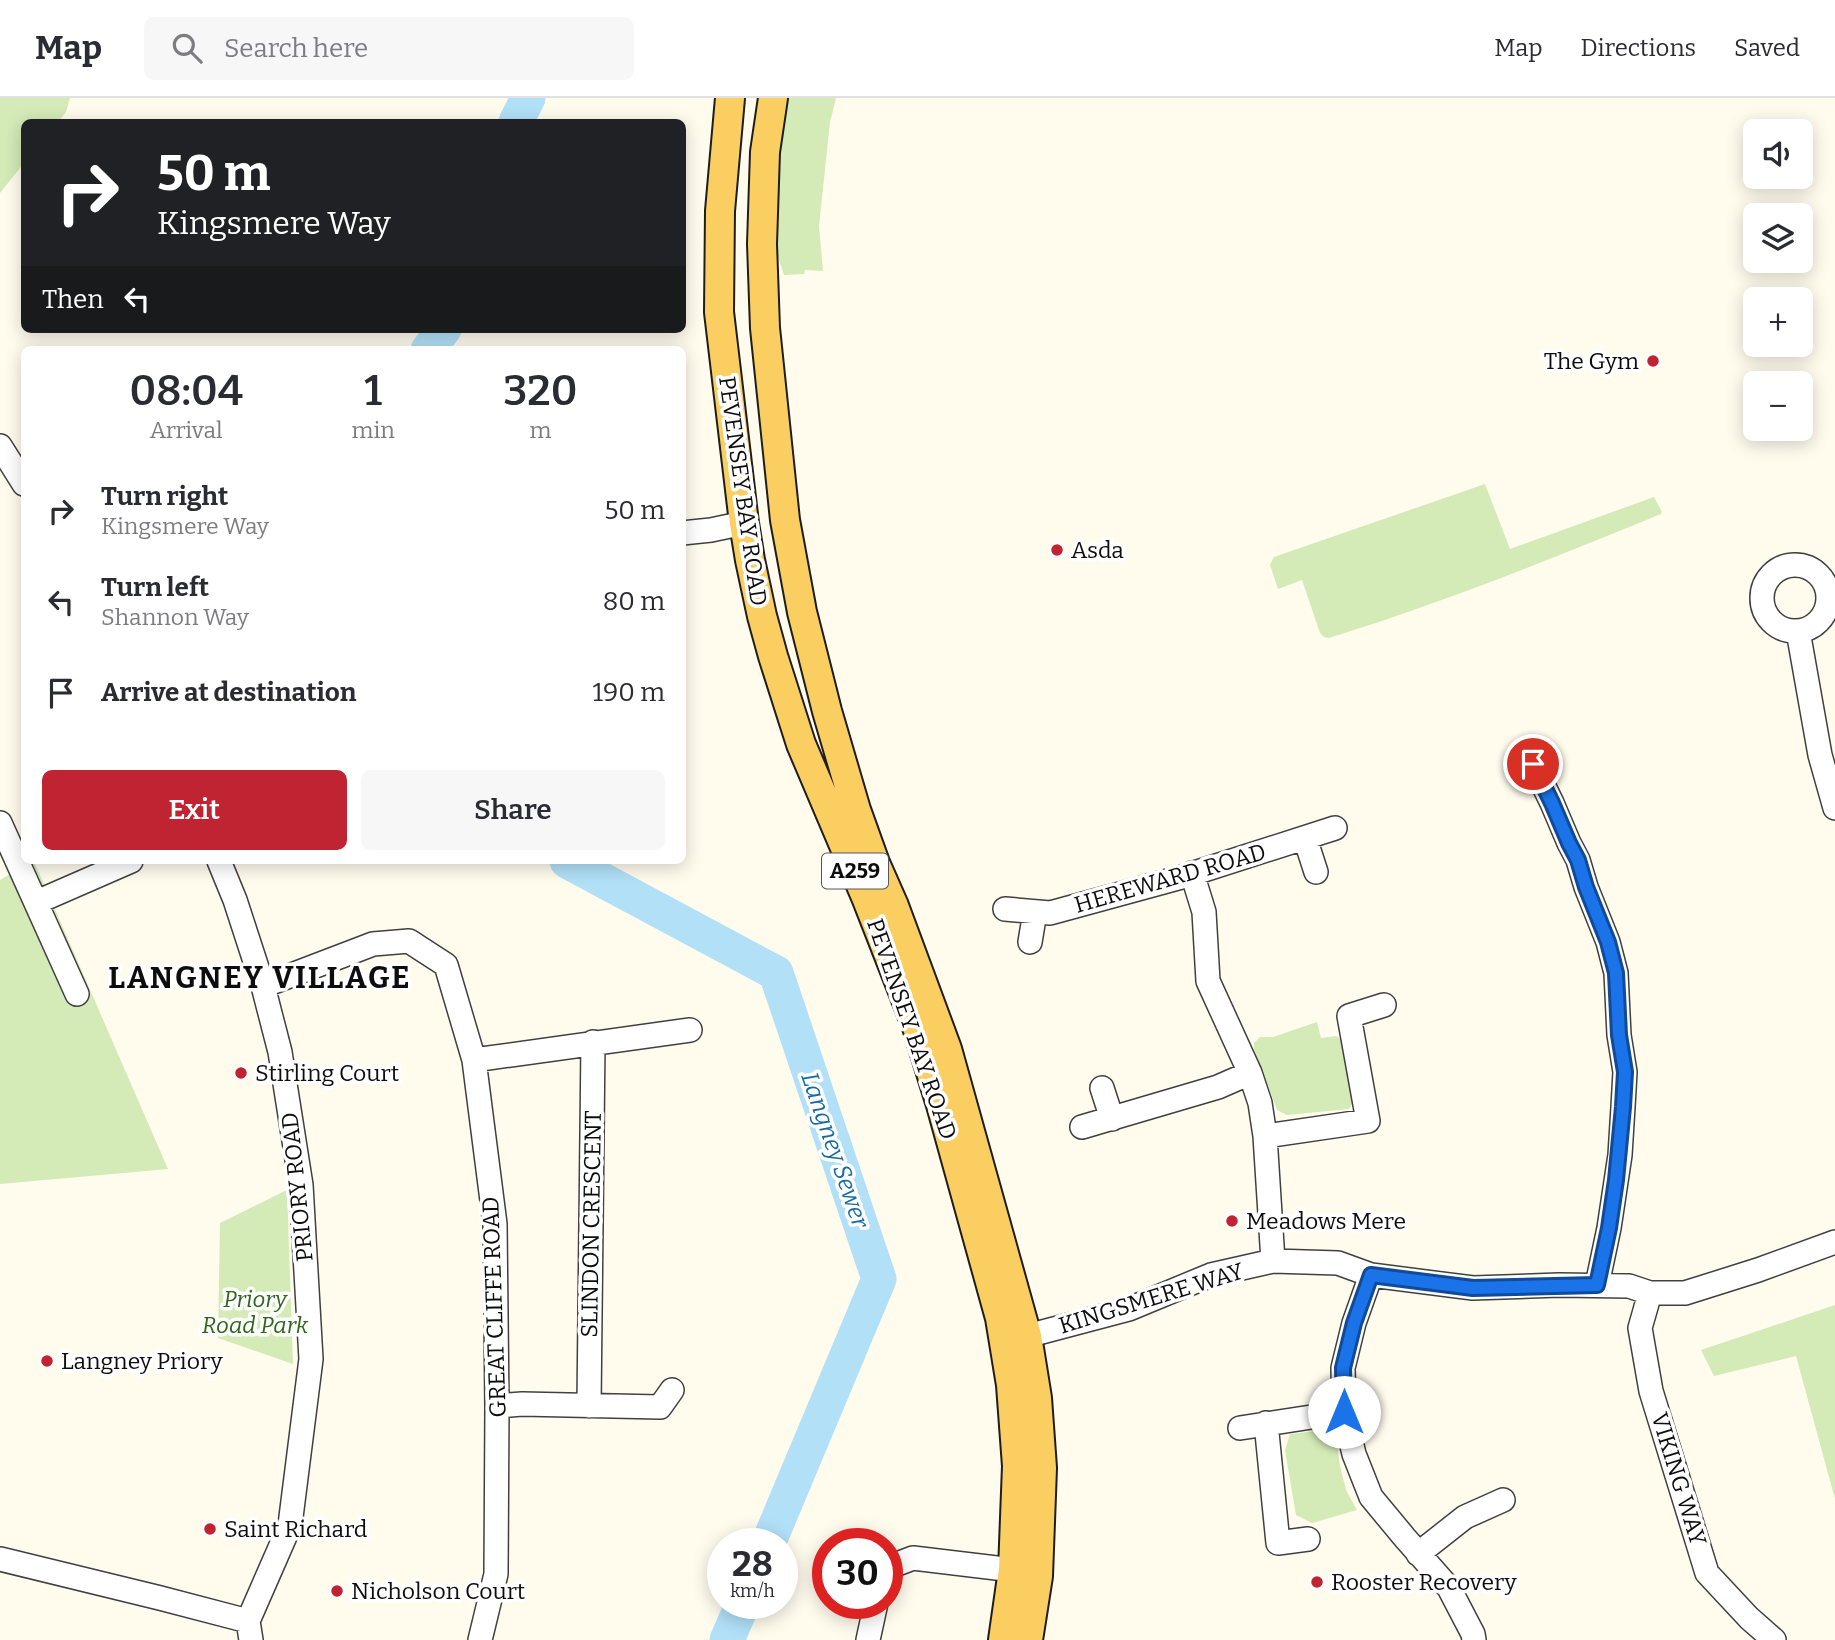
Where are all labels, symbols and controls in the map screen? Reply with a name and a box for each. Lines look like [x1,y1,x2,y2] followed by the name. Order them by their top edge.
[144,17,634,80] search box
[35,28,102,68] text: Map
[168,29,206,67] icon: search
[224,33,368,64] text: Search here
[1494,34,1543,62] text: Map
[1581,34,1696,62] text: Directions
[1734,34,1800,62] text: Saved
[1743,119,1813,441] map controls
[1743,119,1813,189] button: sound
[157,144,270,203] text: 50 m
[42,147,133,238] icon: right
[1743,203,1813,273] button: layers
[157,204,391,242] text: Kingsmere Way
[118,280,156,318] icon: left
[42,284,104,315] text: Then
[1743,287,1813,357] button: +
[1544,347,1639,375] place label: The Gym
[1645,353,1661,369] marker: The Gym
[129,366,243,416] text: 08:04
[364,366,382,416] text: 1
[503,366,578,416] text: 320
[1743,371,1813,441] button: −
[713,374,773,608] street label: PEVENSEY BAY ROAD
[150,416,223,444] text: Arrival
[351,416,395,444] text: min
[529,416,551,444] text: m
[101,481,228,512] text: Turn right
[42,492,80,530] icon: right
[604,495,665,526] text: 50 m
[101,512,269,540] text: Kingsmere Way
[1071,536,1124,564] place label: Asda
[1049,542,1065,558] marker: Asda
[101,572,209,603] text: Turn left
[42,583,80,621] icon: left
[603,586,665,617] text: 80 m
[101,603,249,631] text: Shannon Way
[42,674,80,712] icon: arrive
[101,677,356,708] text: Arrive at destination
[593,677,665,708] text: 190 m
[1503,734,1563,794] pin
[1514,745,1552,783] icon: arrive
[42,770,347,850] button: Exit
[361,770,665,850] button: Share
[1071,837,1269,919] street label: HEREWARD ROAD
[822,854,888,888] road number: A259
[861,915,963,1143] street label: PEVENSEY BAY ROAD
[108,960,412,996] district label: LANGNEY VILLAGE
[255,1059,399,1087] place label: Stirling Court
[233,1065,249,1081] marker: Stirling Court
[795,1069,875,1233] water label: Langney Sewer
[575,1110,607,1338] street label: SLINDON CRESCENT
[275,1111,319,1263] street label: PRIORY ROAD
[476,1196,512,1418] street label: GREAT CLIFFE ROAD
[1246,1207,1406,1235] place label: Meadows Mere
[1224,1213,1240,1229] marker: Meadows Mere
[1055,1257,1247,1339] street label: KINGSMERE WAY
[202,1285,309,1339] park label: Priory Road Park
[61,1347,223,1375] place label: Langney Priory
[39,1353,55,1369] marker: Langney Priory
[1307,1375,1381,1449] position arrow
[1646,1409,1713,1549] street label: VIKING WAY
[224,1515,368,1543] place label: Saint Richard
[202,1521,218,1537] marker: Saint Richard
[812,1528,903,1619] speed limit sign: 30
[732,1543,773,1585] text: 28
[1331,1568,1518,1596] place label: Rooster Recovery
[1309,1574,1325,1590] marker: Rooster Recovery
[351,1577,525,1605] place label: Nicholson Court
[730,1580,775,1602] text: km/h
[329,1583,345,1599] marker: Nicholson Court

